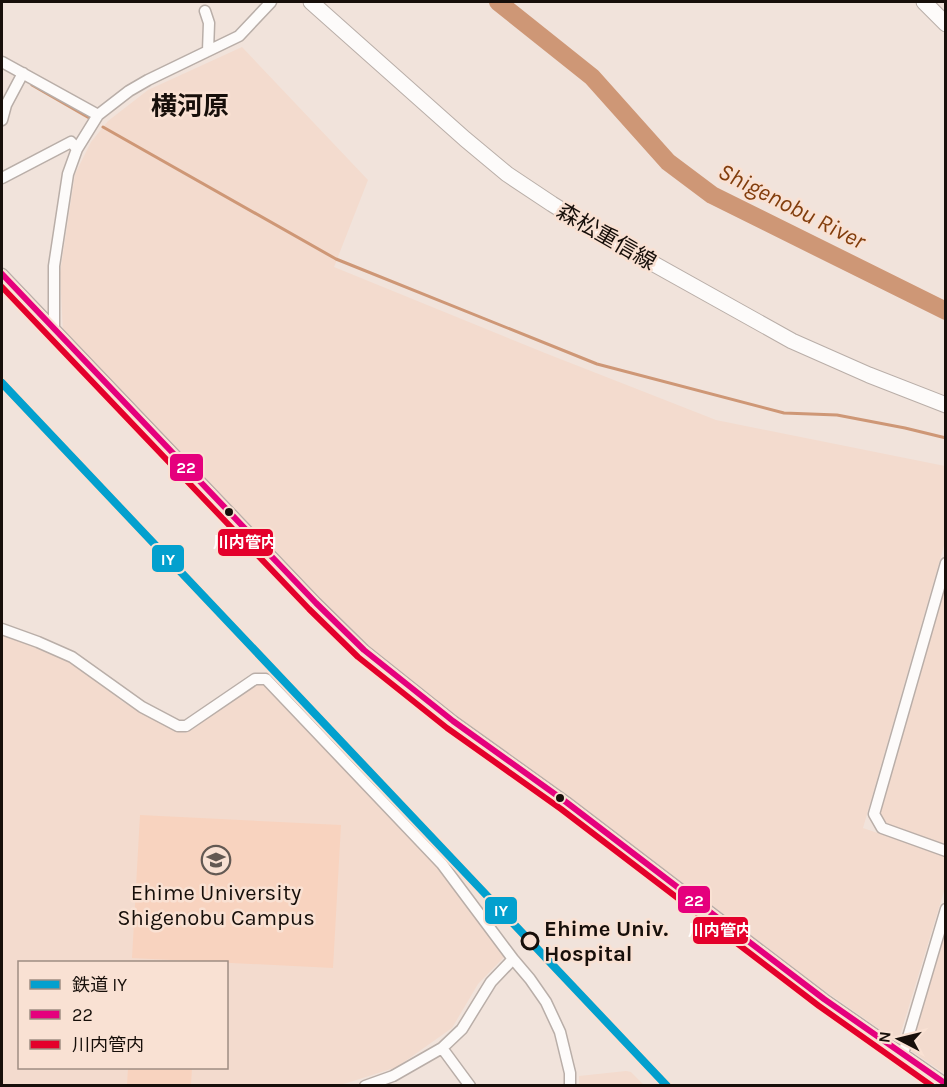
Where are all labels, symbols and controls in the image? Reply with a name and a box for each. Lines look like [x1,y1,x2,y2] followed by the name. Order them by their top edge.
[151,91,229,122] district label: 横河原
[714,157,871,255] water label: Shigenobu River
[552,198,661,276] street label: 森松重信線
[169,453,204,482] line badge: 22
[176,458,196,477] text: 22
[223,506,235,518] unlabelled marker
[217,528,274,557] line badge: 川内管内
[213,533,277,552] text: 川内管内
[151,544,185,573] line badge: IY
[161,550,176,569] text: IY
[554,792,566,804] unlabelled marker
[200,844,232,876] school or university icon: Ehime University Shigenobu Campus
[117,880,315,931] place label: Ehime University Shigenobu Campus
[677,885,711,914] line badge: 22
[684,891,704,910] text: 22
[484,896,518,925] line badge: IY
[494,901,509,920] text: IY
[544,916,668,967] place label: Ehime Univ. Hospital
[692,916,749,945] line badge: 川内管内
[688,921,752,940] text: 川内管内
[521,932,539,950] marker: Ehime Univ. Hospital
[18,961,228,1069] legend
[72,974,127,996] text: 鉄道 IY
[72,1004,93,1026] text: 22
[869,1009,929,1069] north arrow
[874,1030,895,1044] text: N
[72,1034,144,1056] text: 川内管内

